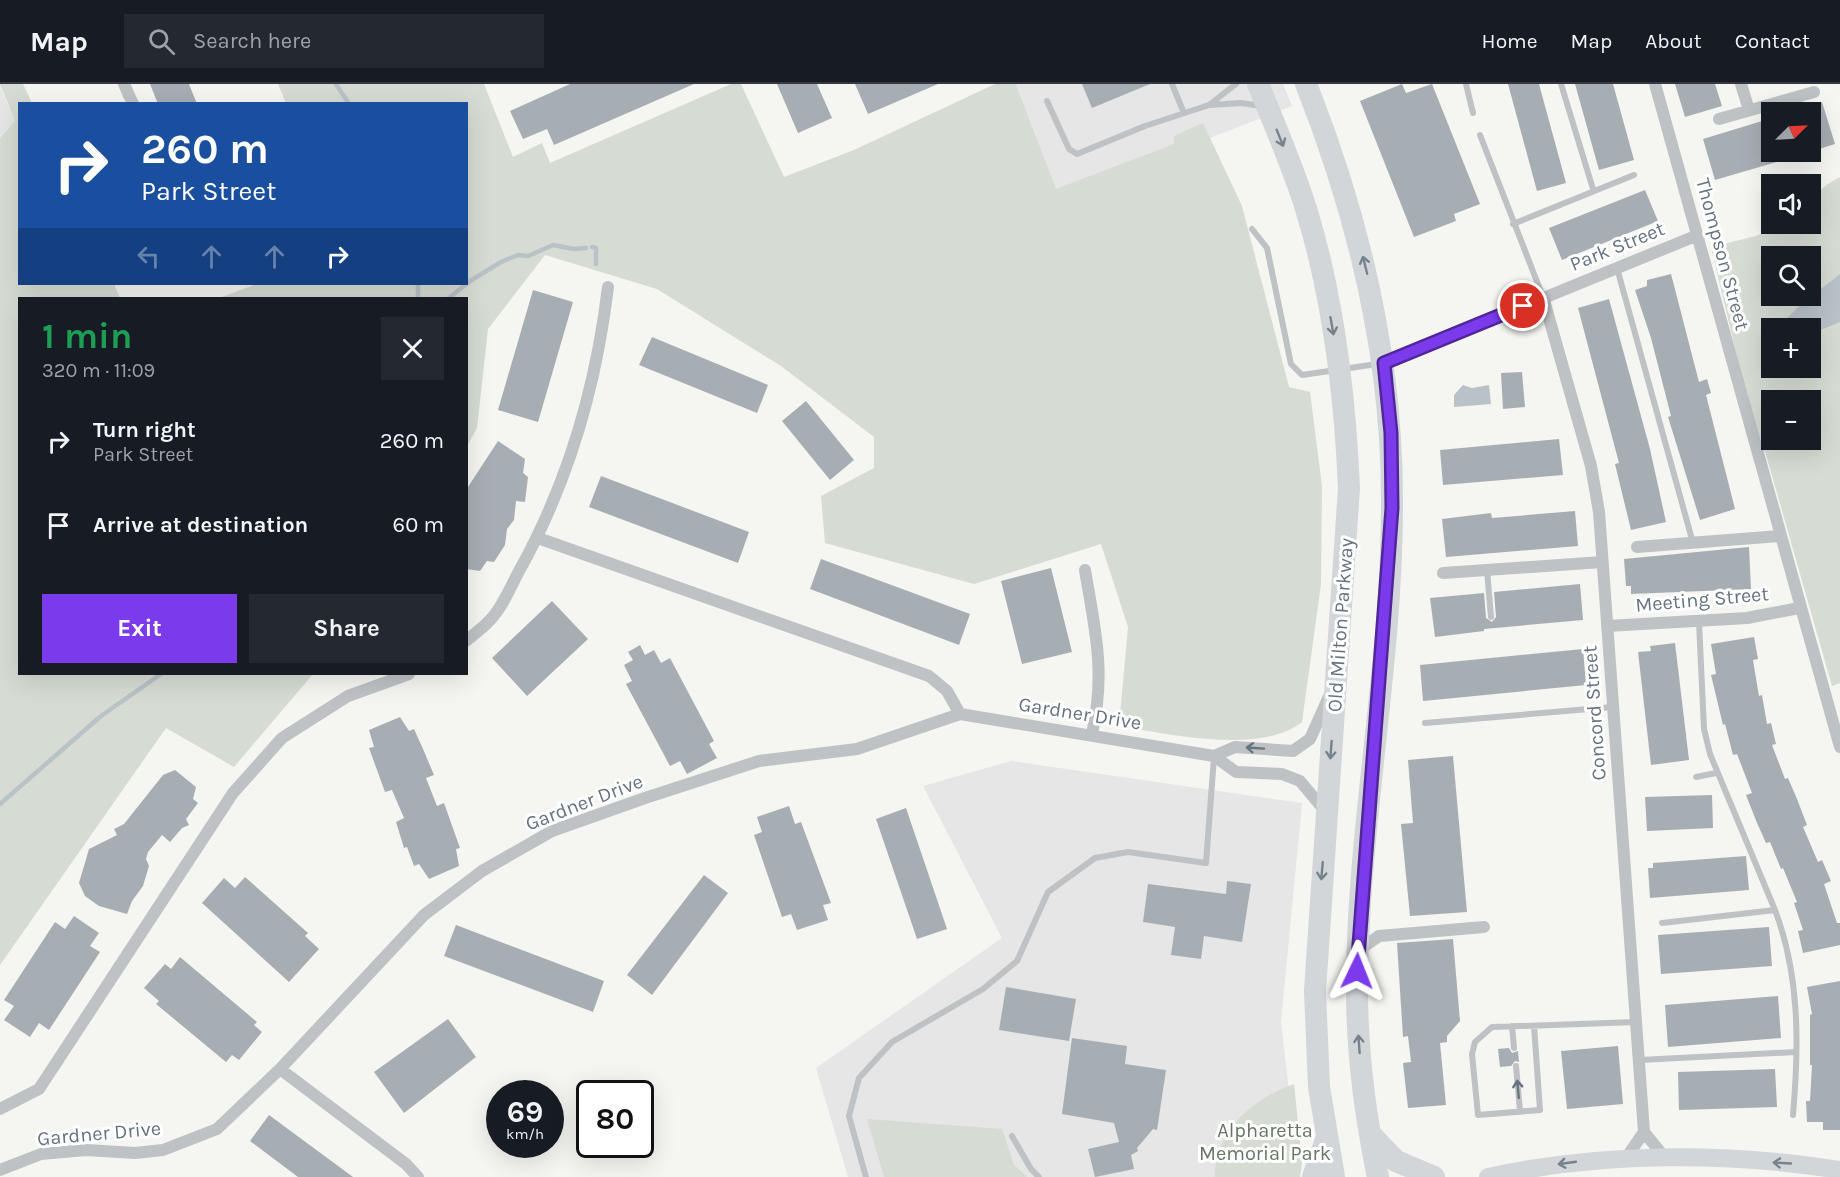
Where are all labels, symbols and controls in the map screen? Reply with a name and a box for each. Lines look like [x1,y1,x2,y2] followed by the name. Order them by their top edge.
[124,14,544,68] search box
[30,25,88,58] text: Map
[145,25,178,58] icon: search
[193,28,311,54] text: Search here
[1482,29,1538,53] text: Home
[1571,29,1612,53] text: Map
[1645,29,1702,53] text: About
[1735,29,1810,53] text: Contact
[1761,102,1821,162] north arrow
[1761,102,1821,450] map controls
[141,124,269,174] text: 260 m
[42,126,120,204] icon: right
[1275,129,1286,147] one-way arrow
[1761,174,1821,234] button: sound
[141,175,276,207] text: Park Street
[1691,176,1754,333] street label: Thompson Street
[1566,217,1668,276] street label: Park Street
[132,240,165,273] icon: left
[195,240,228,273] icon: ahead
[258,240,291,273] icon: ahead
[321,240,354,273] icon: right
[1761,246,1821,306] button: search
[1358,256,1370,275] one-way arrow
[1497,280,1548,331] pin
[1506,289,1539,322] icon: arrive
[42,315,132,357] text: 1 min
[1327,315,1338,335] one-way arrow
[381,317,444,380] button: close
[1761,318,1821,378] button: +
[42,359,155,382] text: 320 m · 11:09
[1761,390,1821,450] button: −
[93,417,196,443] text: Turn right
[42,425,75,458] icon: right
[380,428,444,454] text: 260 m
[93,443,193,466] text: Park Street
[42,509,75,542] icon: arrive
[93,512,308,538] text: Arrive at destination
[393,512,444,538] text: 60 m
[1323,537,1358,713] street label: Old Milton Parkway
[1634,582,1770,617] street label: Meeting Street
[42,594,237,663] button: Exit
[249,594,444,663] button: Share
[1578,644,1611,781] street label: Concord Street
[1017,692,1143,735] street label: Gardner Drive
[1325,739,1336,759] one-way arrow
[1246,743,1266,754] one-way arrow
[522,770,646,835] street label: Gardner Drive
[1316,861,1327,881] one-way arrow
[1325,939,1389,1003] position arrow
[1353,1035,1364,1055] one-way arrow
[1512,1079,1523,1099] one-way arrow
[576,1080,654,1158] speed limit sign: 80
[507,1094,543,1130] text: 69
[36,1117,162,1150] street label: Gardner Drive
[1199,1119,1331,1165] park label: Alpharetta Memorial Park
[506,1125,544,1143] text: km/h
[1773,1157,1792,1168] one-way arrow
[1558,1158,1578,1169] one-way arrow

